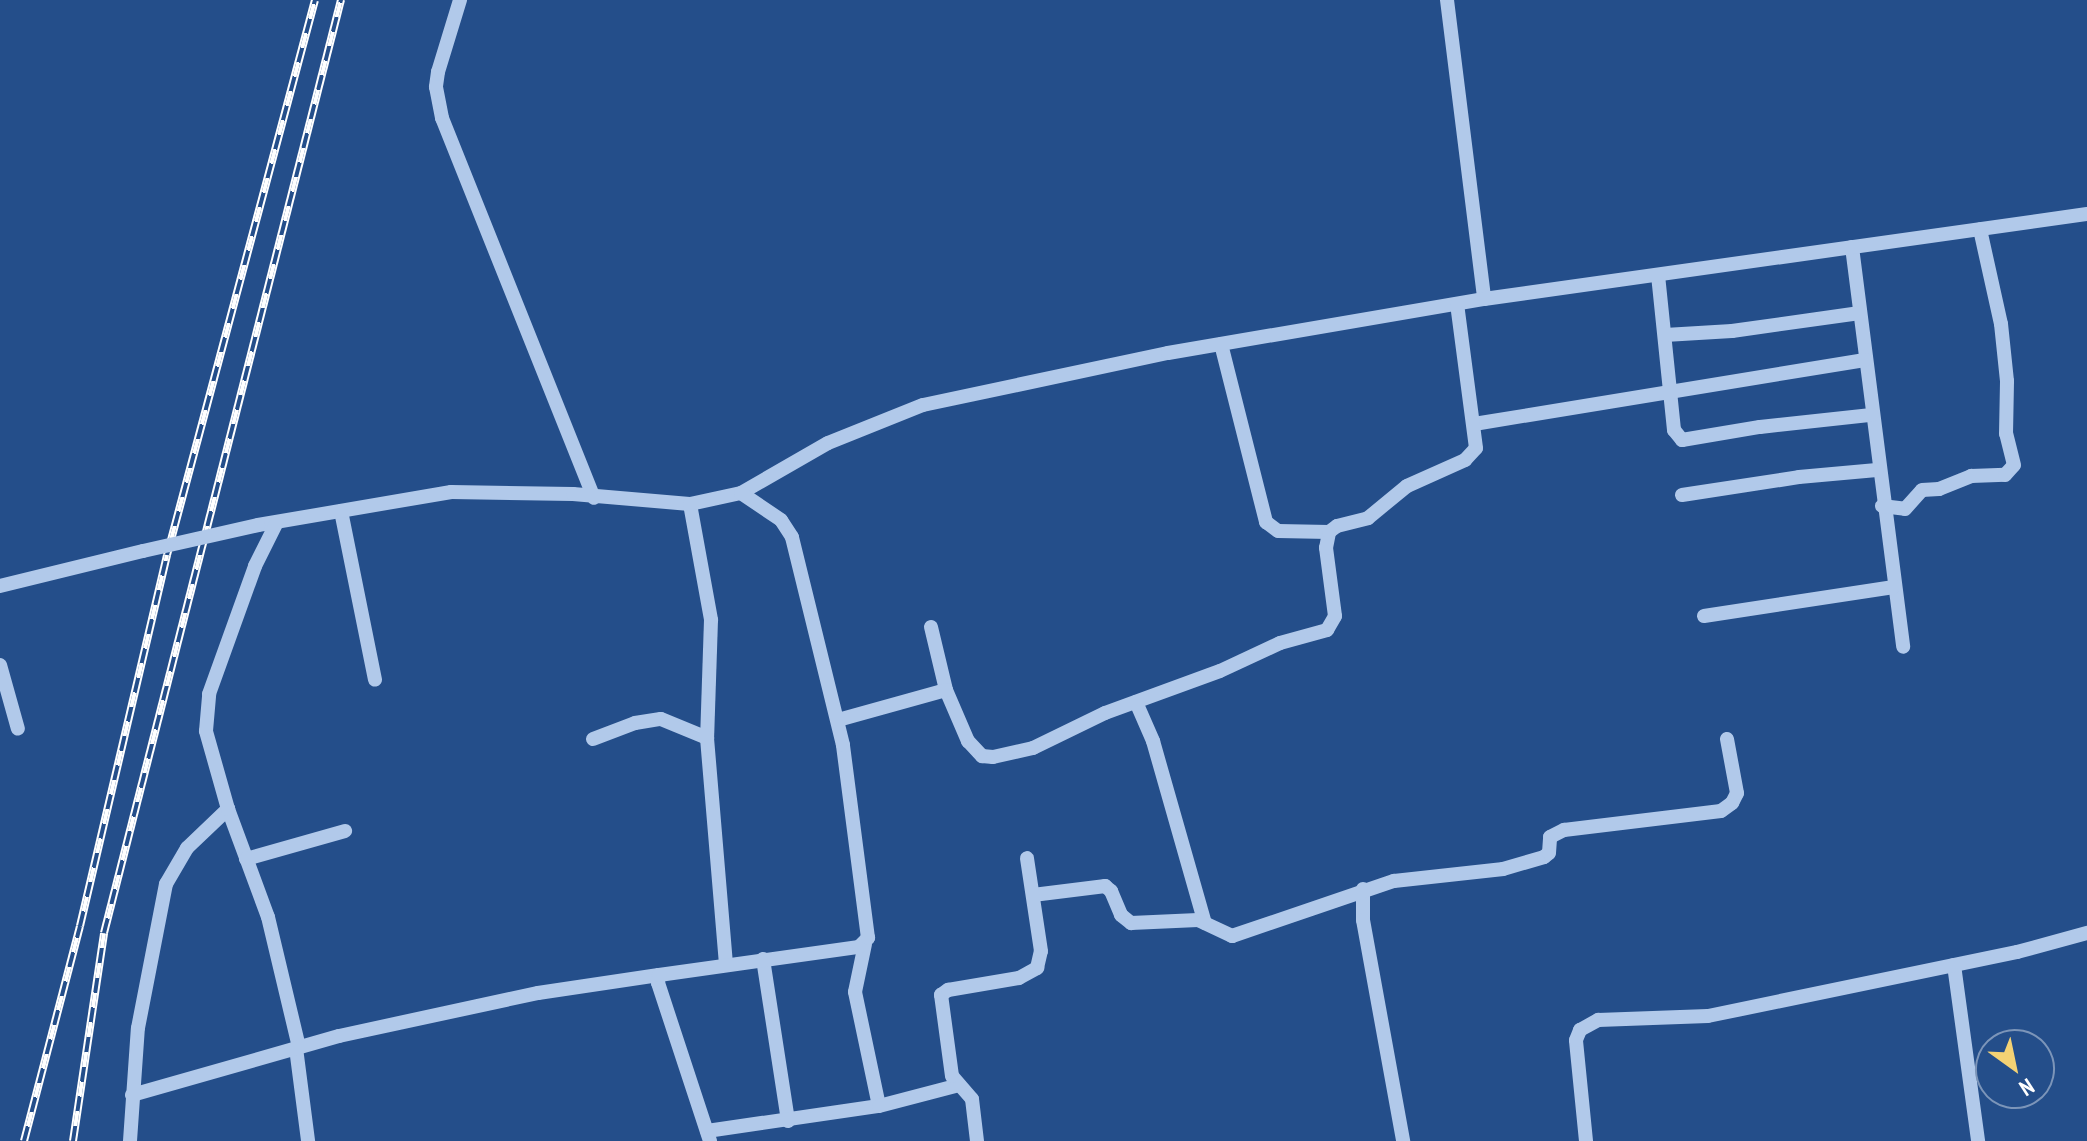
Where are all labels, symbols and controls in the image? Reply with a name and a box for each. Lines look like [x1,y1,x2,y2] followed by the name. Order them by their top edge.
[1975,1029,2055,1109] north arrow
[2014,1072,2040,1102] text: N

